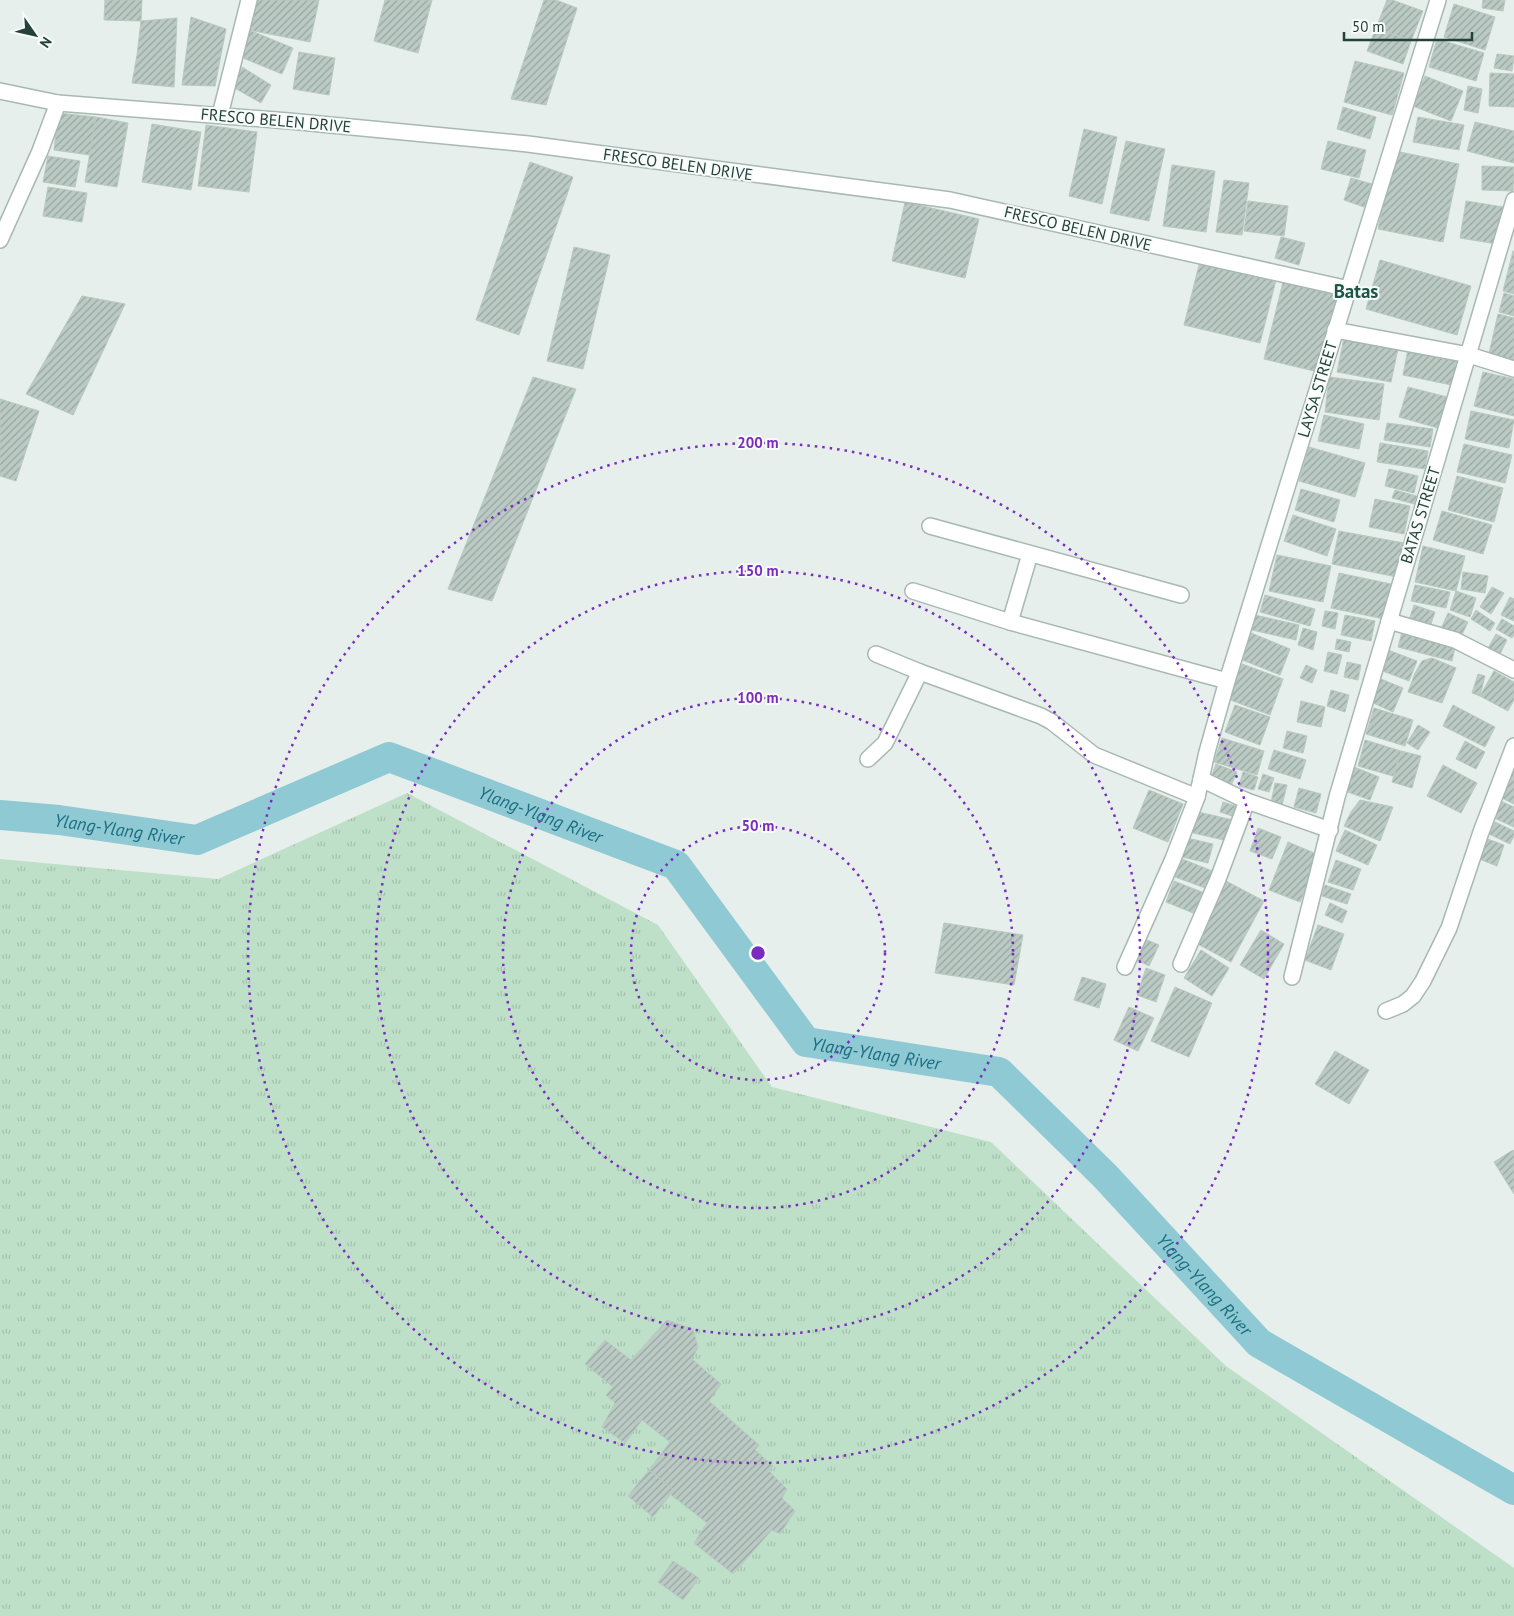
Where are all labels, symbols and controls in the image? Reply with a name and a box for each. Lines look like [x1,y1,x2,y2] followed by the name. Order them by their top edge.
[10,10,60,60] north arrow
[1344,10,1472,42] scale bar
[1352,17,1385,36] text: 50 m
[36,33,56,51] text: N
[200,103,352,137] street label: FRESCO BELEN DRIVE
[602,144,754,184] street label: FRESCO BELEN DRIVE
[1002,201,1154,255] street label: FRESCO BELEN DRIVE
[1334,279,1378,303] district label: Batas
[1293,338,1341,440] street label: LAYSA STREET
[737,433,779,452] text: 200 m
[1396,464,1444,566] street label: BATAS STREET
[737,561,779,580] text: 150 m
[737,688,779,707] text: 100 m
[475,780,607,848] water label: Ylang-Ylang River
[53,808,187,850] water label: Ylang-Ylang River
[742,816,774,835] text: 50 m
[749,944,767,962] centre of rings
[810,1031,944,1074] water label: Ylang-Ylang River
[1152,1228,1258,1341] water label: Ylang-Ylang River

